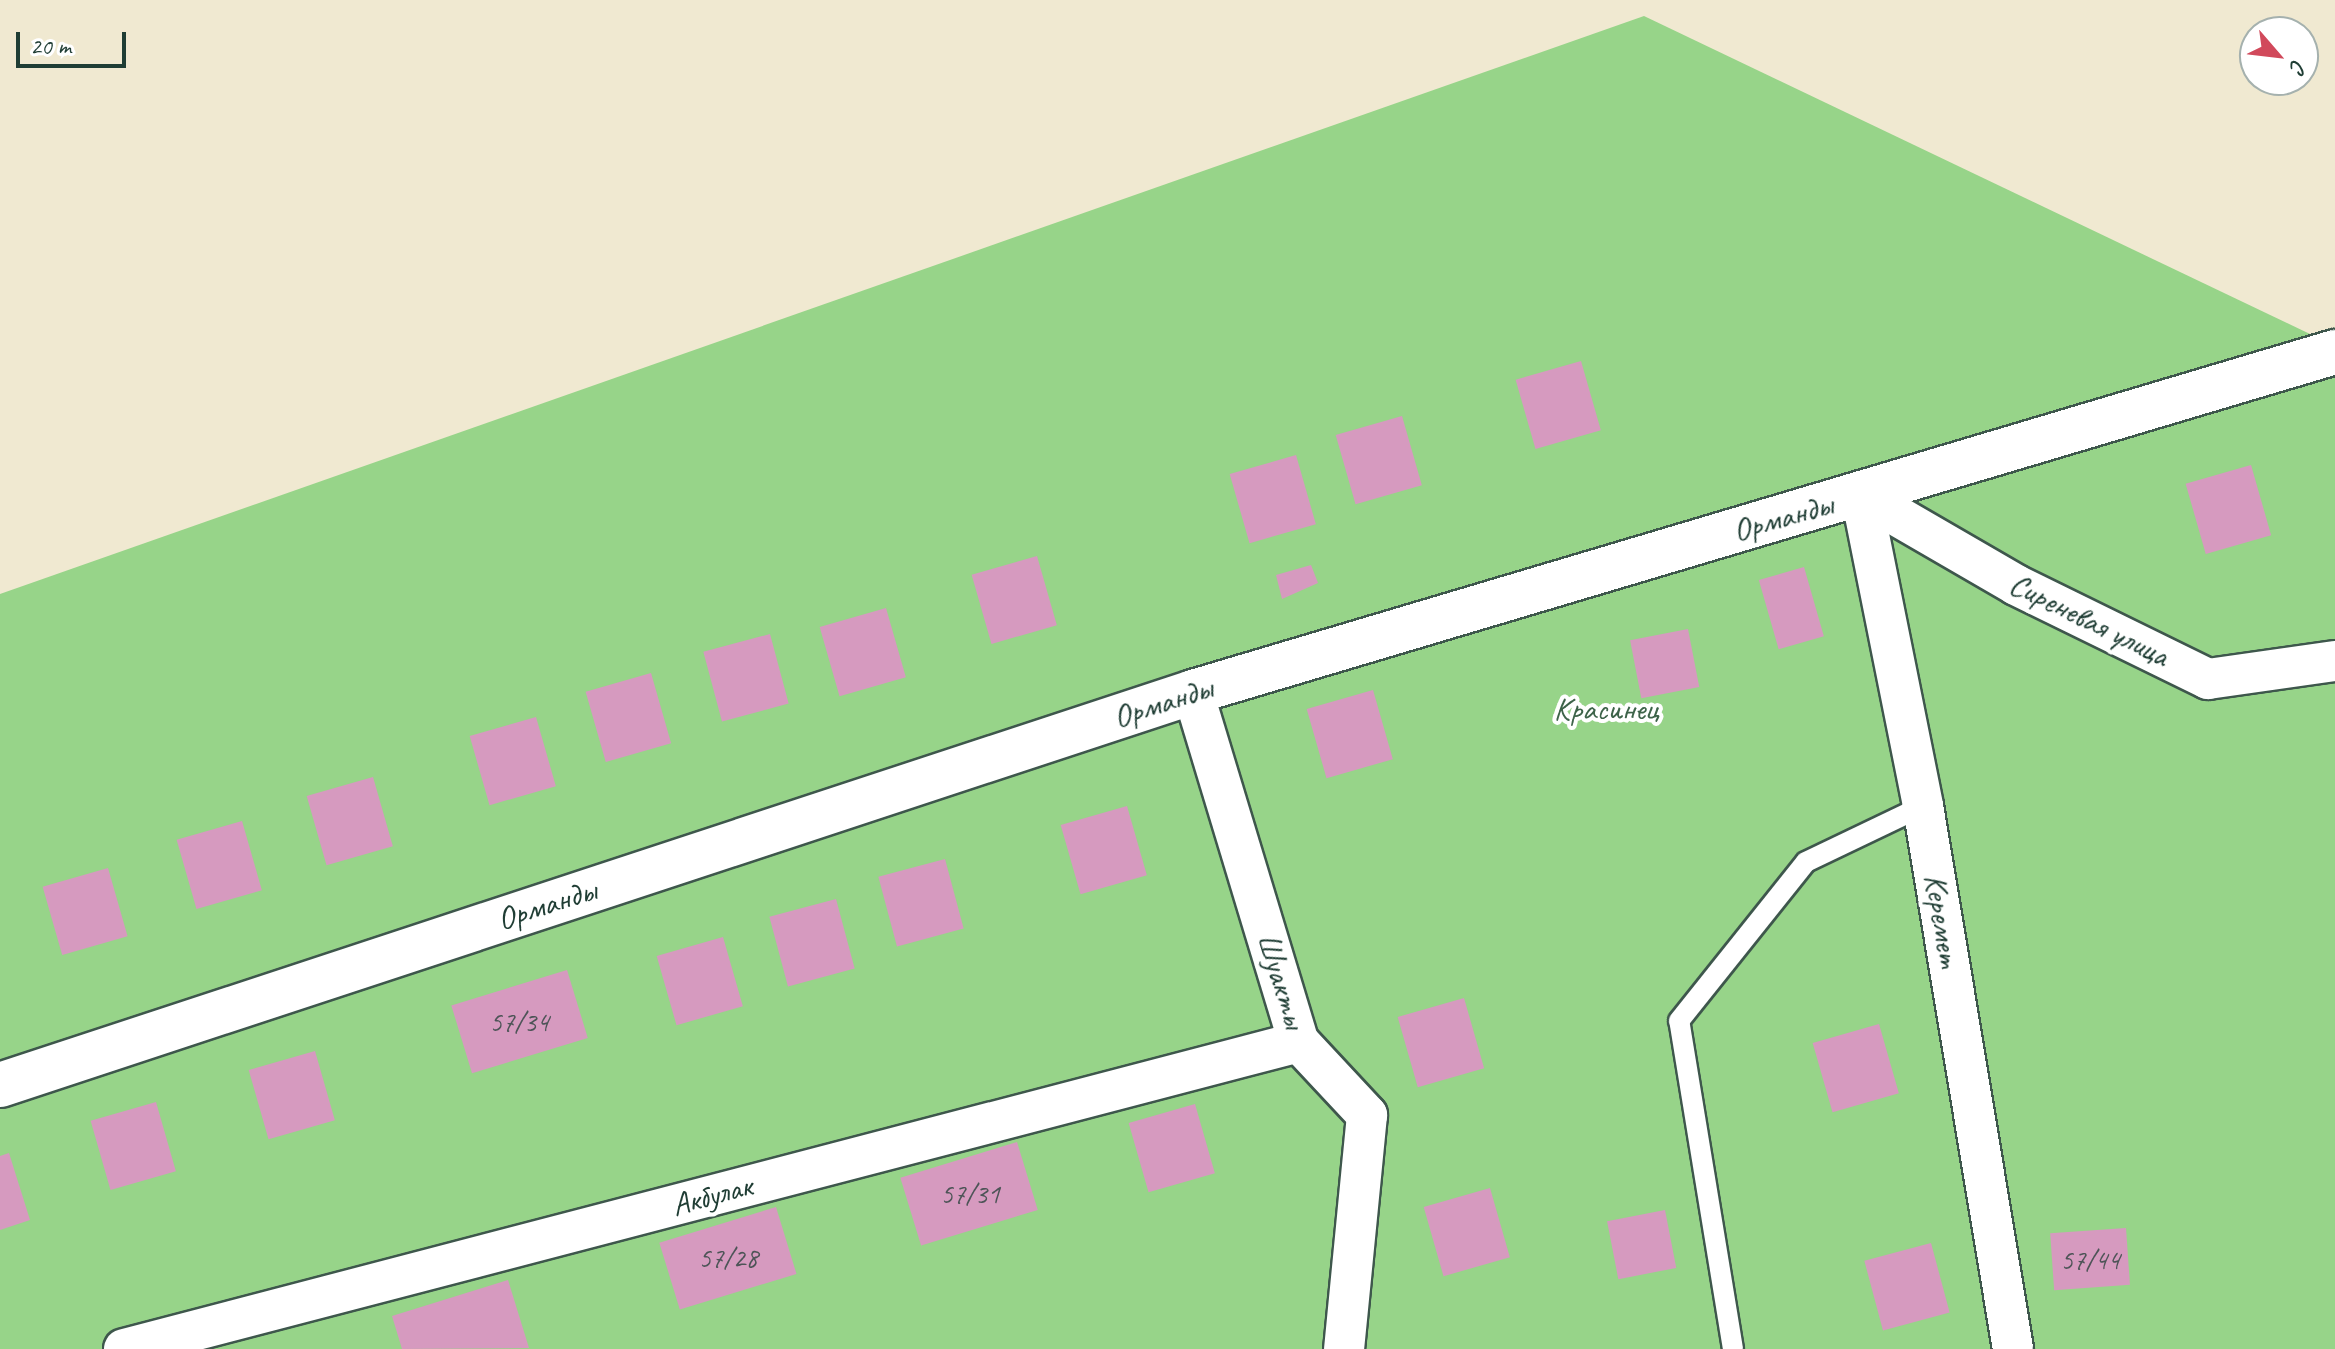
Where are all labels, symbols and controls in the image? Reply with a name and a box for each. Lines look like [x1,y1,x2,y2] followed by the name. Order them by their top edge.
[20,16,130,66] scale bar
[2239,16,2319,96] north arrow
[30,31,71,61] text: 20 m
[2284,55,2313,78] text: С
[1729,485,1837,551] street label: Орманды
[2002,564,2176,676] street label: Сиреневая улица
[1108,669,1218,737] street label: Орманды
[1554,690,1658,728] park label: Красинец
[492,871,602,939] street label: Орманды
[1916,871,1968,971] street label: Керемет
[1248,929,1314,1033] street label: Шуакты
[489,1005,549,1039] house number: 57/34
[668,1167,756,1225] street label: Акбулак
[940,1177,1000,1211] house number: 57/31
[698,1241,758,1275] house number: 57/28
[2060,1243,2120,1277] house number: 57/44

